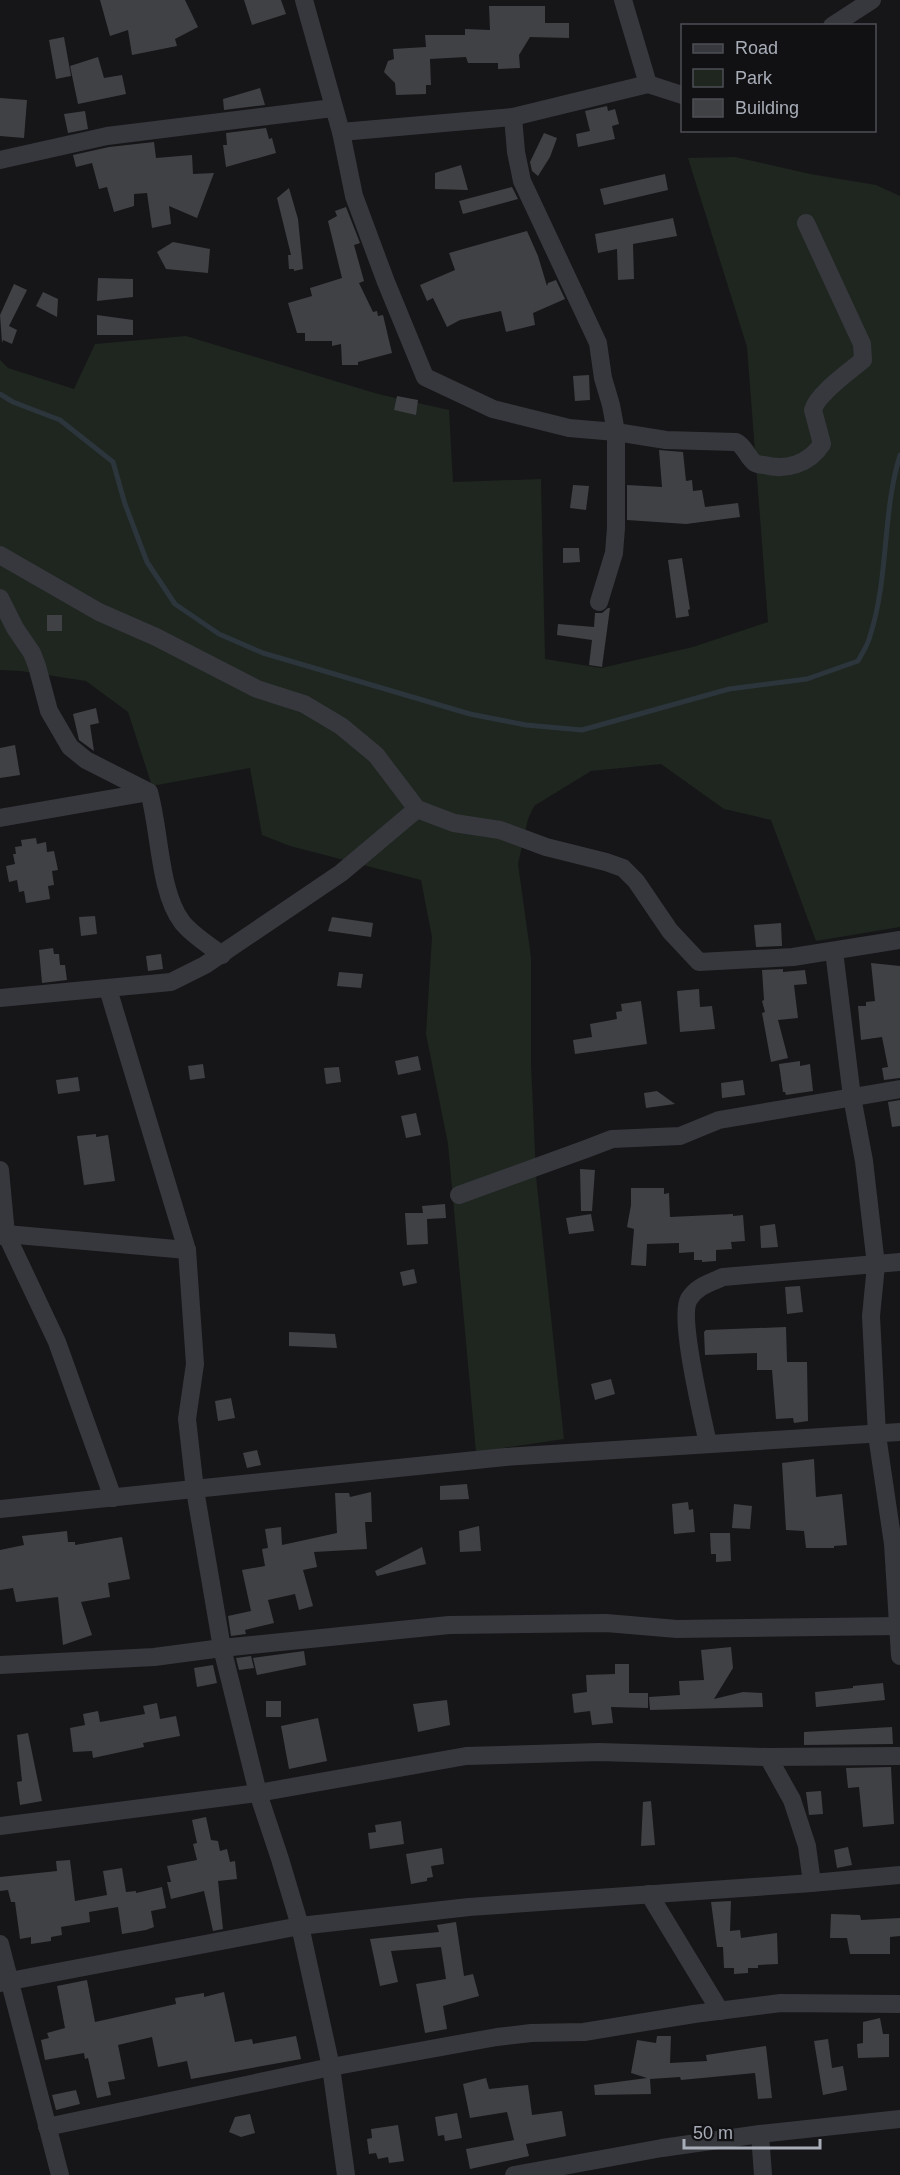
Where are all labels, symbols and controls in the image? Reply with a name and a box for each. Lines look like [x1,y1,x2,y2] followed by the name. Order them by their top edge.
[681,24,876,132] legend
[735,38,778,58] text: Road
[735,68,773,88] text: Park
[735,98,799,118] text: Building
[684,2112,820,2150] scale bar
[693,2123,733,2143] text: 50 m

